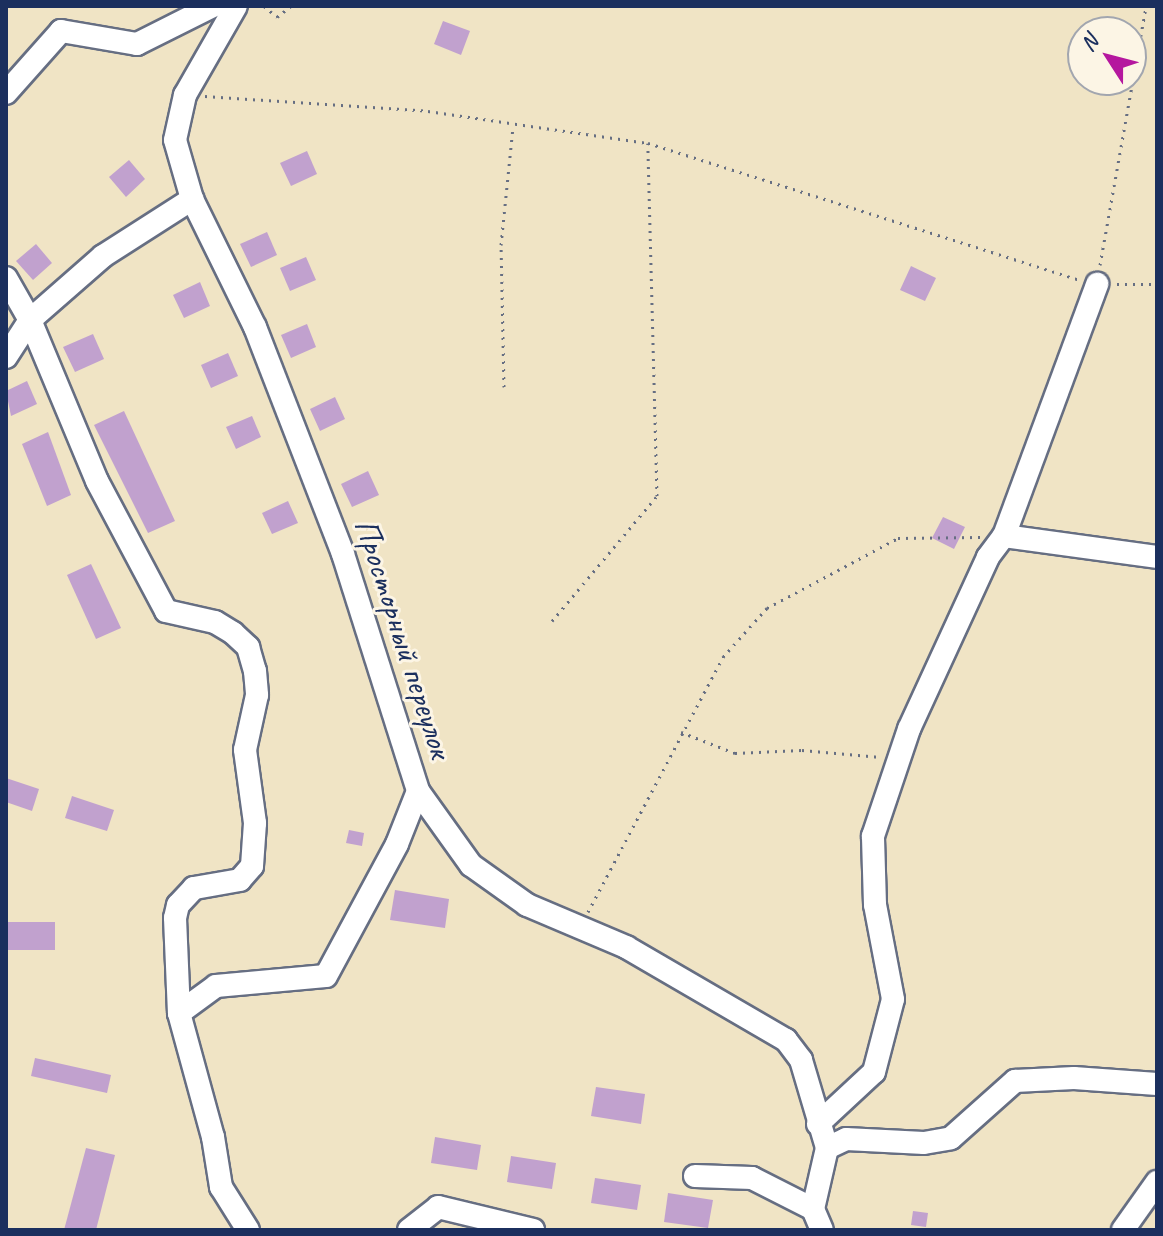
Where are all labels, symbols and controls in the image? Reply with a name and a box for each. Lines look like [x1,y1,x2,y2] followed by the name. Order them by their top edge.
[1067,16,1147,96] north arrow
[1074,29,1105,57] text: N
[346,513,462,763] street label: Просторный переулок

